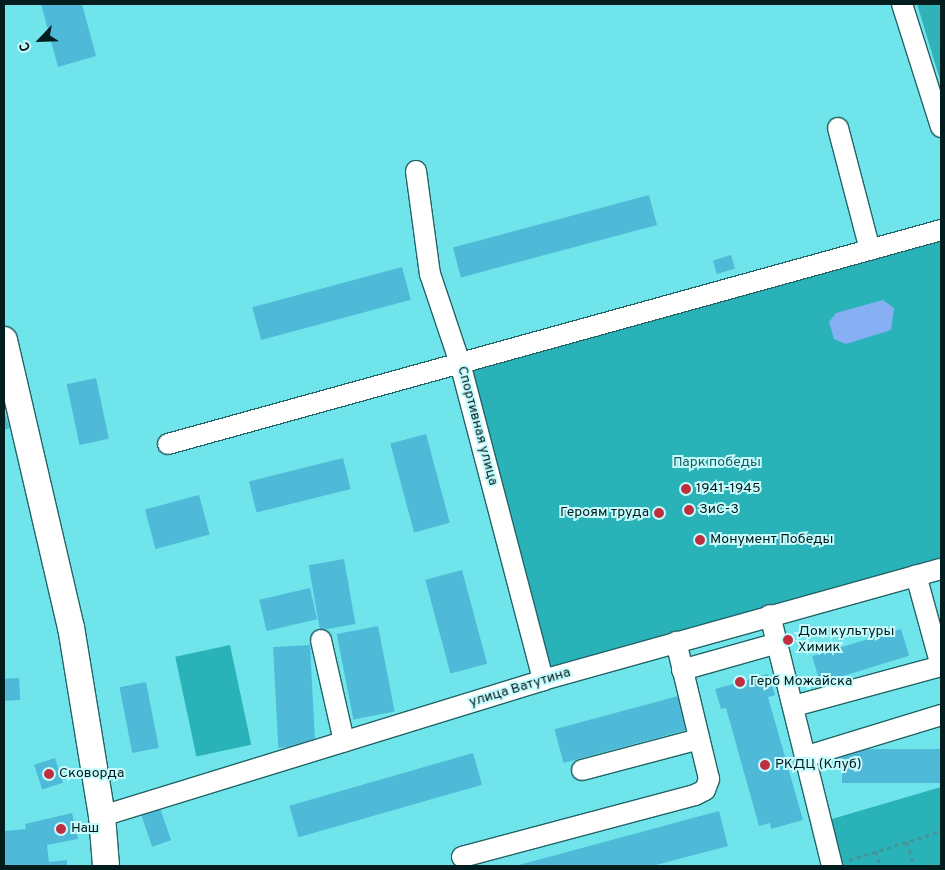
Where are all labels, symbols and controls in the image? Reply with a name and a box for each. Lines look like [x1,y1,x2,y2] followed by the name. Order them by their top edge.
[15,15,65,65] north arrow
[16,39,35,54] text: С
[453,364,501,488] street label: Спортивная улица
[673,455,761,471] park label: Парк победы
[696,481,761,497] place label: 1941-1945
[680,483,692,495] marker: 1941-1945
[699,502,739,518] place label: ЗиС-3
[683,504,695,516] marker: ЗиС-3
[560,505,649,521] place label: Героям труда
[653,507,665,519] marker: Героям труда
[710,532,833,548] place label: Монумент Победы
[694,534,706,546] marker: Монумент Победы
[798,624,894,656] place label: Дом культуры Химик
[782,634,794,646] marker: Дом культуры Химик
[467,665,573,711] street label: улица Ватутина
[750,674,852,690] place label: Герб Можайска
[734,676,746,688] marker: Герб Можайска
[775,757,862,773] place label: РКДЦ (Клуб)
[759,759,771,771] marker: РКДЦ (Клуб)
[59,766,124,782] place label: Сковорда
[43,768,55,780] marker: Сковорда
[71,821,99,837] place label: Наш
[55,823,67,835] marker: Наш

